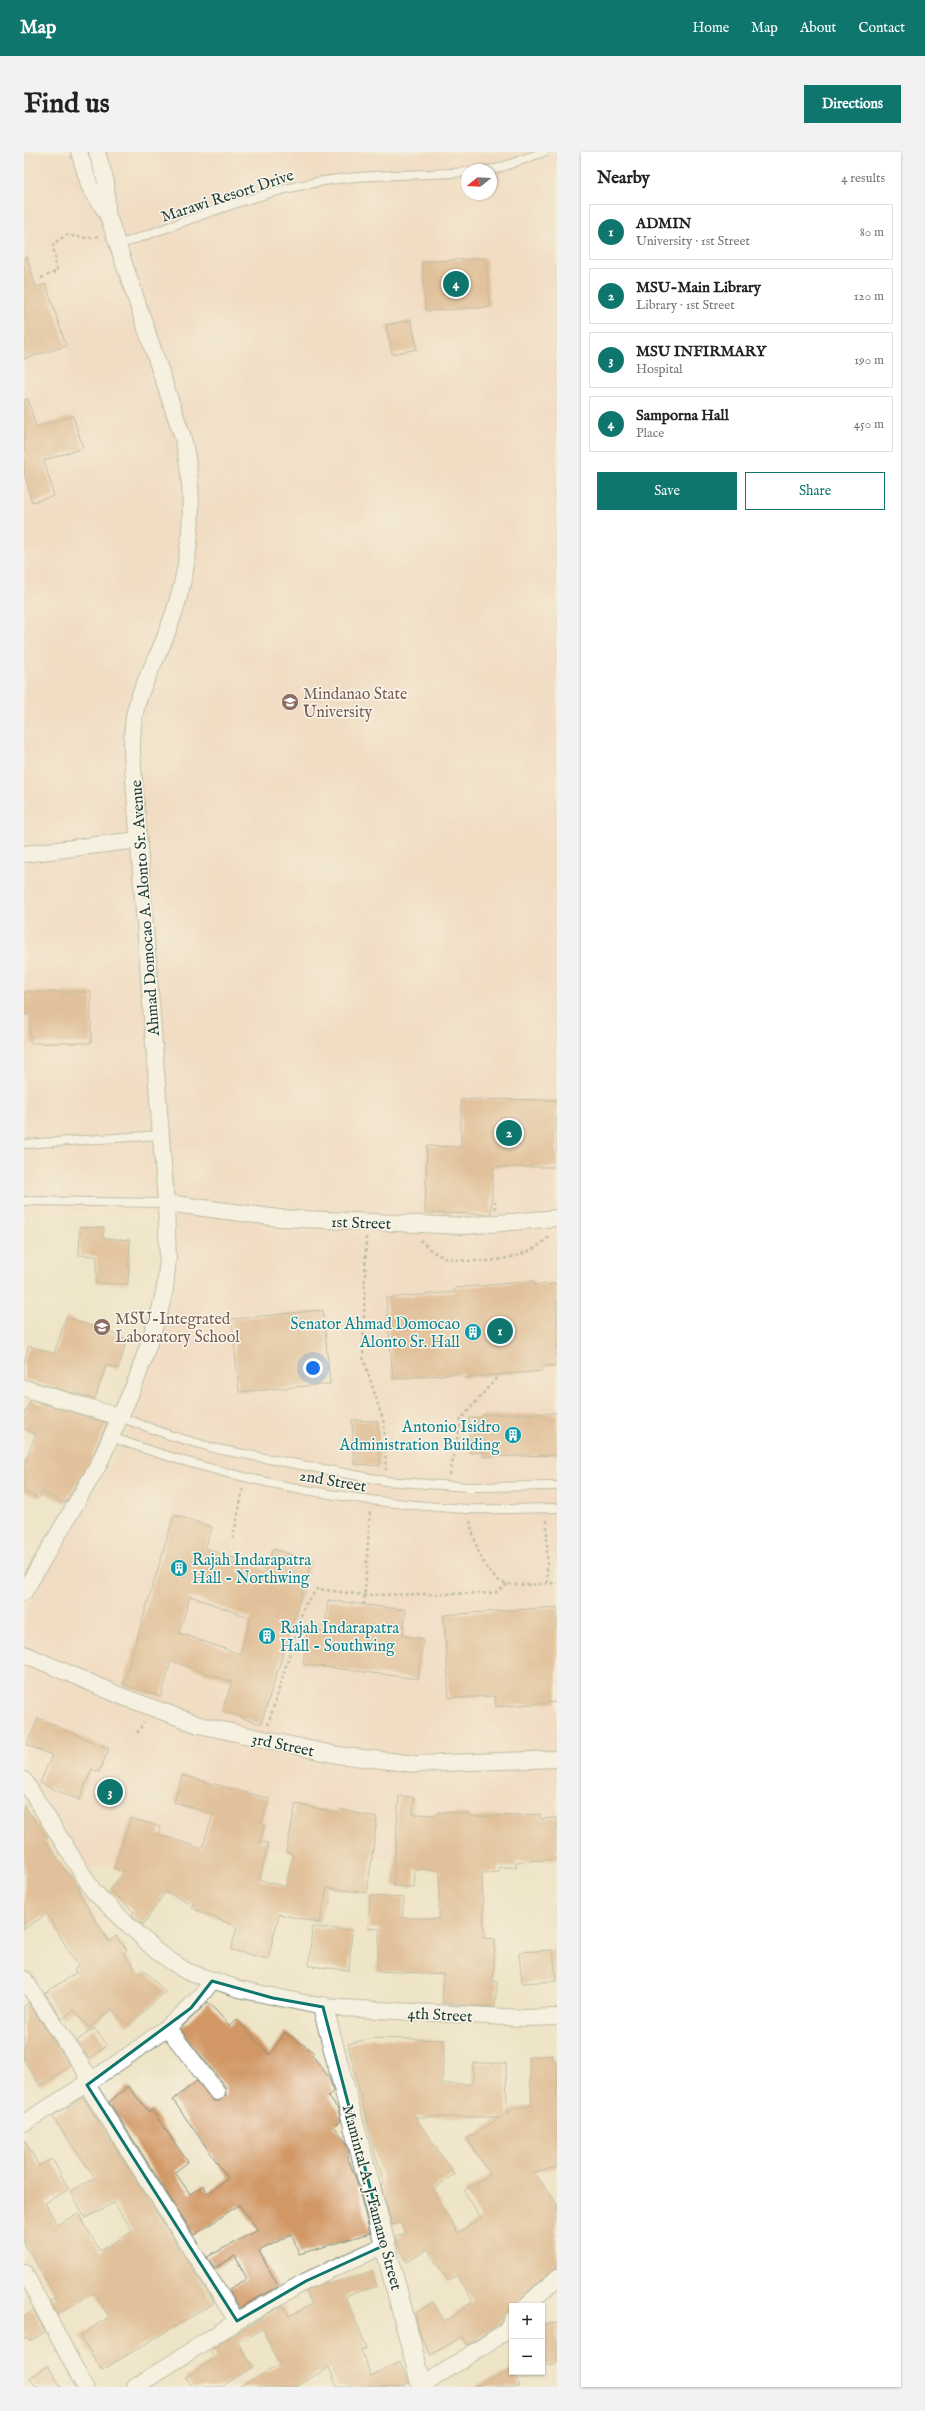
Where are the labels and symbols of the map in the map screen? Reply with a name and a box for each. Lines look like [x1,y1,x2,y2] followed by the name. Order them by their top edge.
[461,164,497,200] north arrow
[159,166,297,228] street label: Marawi Resort Drive
[443,269,469,299] pin: 4
[303,685,407,723] place label: Mindanao State University
[280,692,300,712] school or university icon: Mindanao State University
[127,779,165,1037] street label: Ahmad Domocao A. Alonto Sr. Avenue
[496,1118,522,1148] pin: 2
[330,1213,392,1235] street label: 1st Street
[115,1310,240,1348] place label: MSU-Integrated Laboratory School
[290,1315,461,1353] place label: Senator Ahmad Domocao Alonto Sr. Hall
[487,1316,513,1346] pin: 1
[92,1317,112,1337] school or university icon: MSU-Integrated Laboratory School
[463,1322,483,1342] building icon: Senator Ahmad Domocao Alonto Sr. Hall
[303,1358,323,1378] your location
[339,1418,500,1456] place label: Antonio Isidro Administration Building
[503,1425,523,1445] building icon: Antonio Isidro Administration Building
[298,1466,368,1498] street label: 2nd Street
[192,1551,311,1589] place label: Rajah Indarapatra Hall - Northwing
[169,1558,189,1578] building icon: Rajah Indarapatra Hall - Northwing
[280,1619,399,1657] place label: Rajah Indarapatra Hall - Southwing
[257,1626,277,1646] building icon: Rajah Indarapatra Hall - Southwing
[249,1730,316,1762] street label: 3rd Street
[97,1777,123,1807] pin: 3
[407,2004,473,2028] street label: 4th Street
[337,2103,406,2293] street label: Mamintal A. J.Tamano Street

